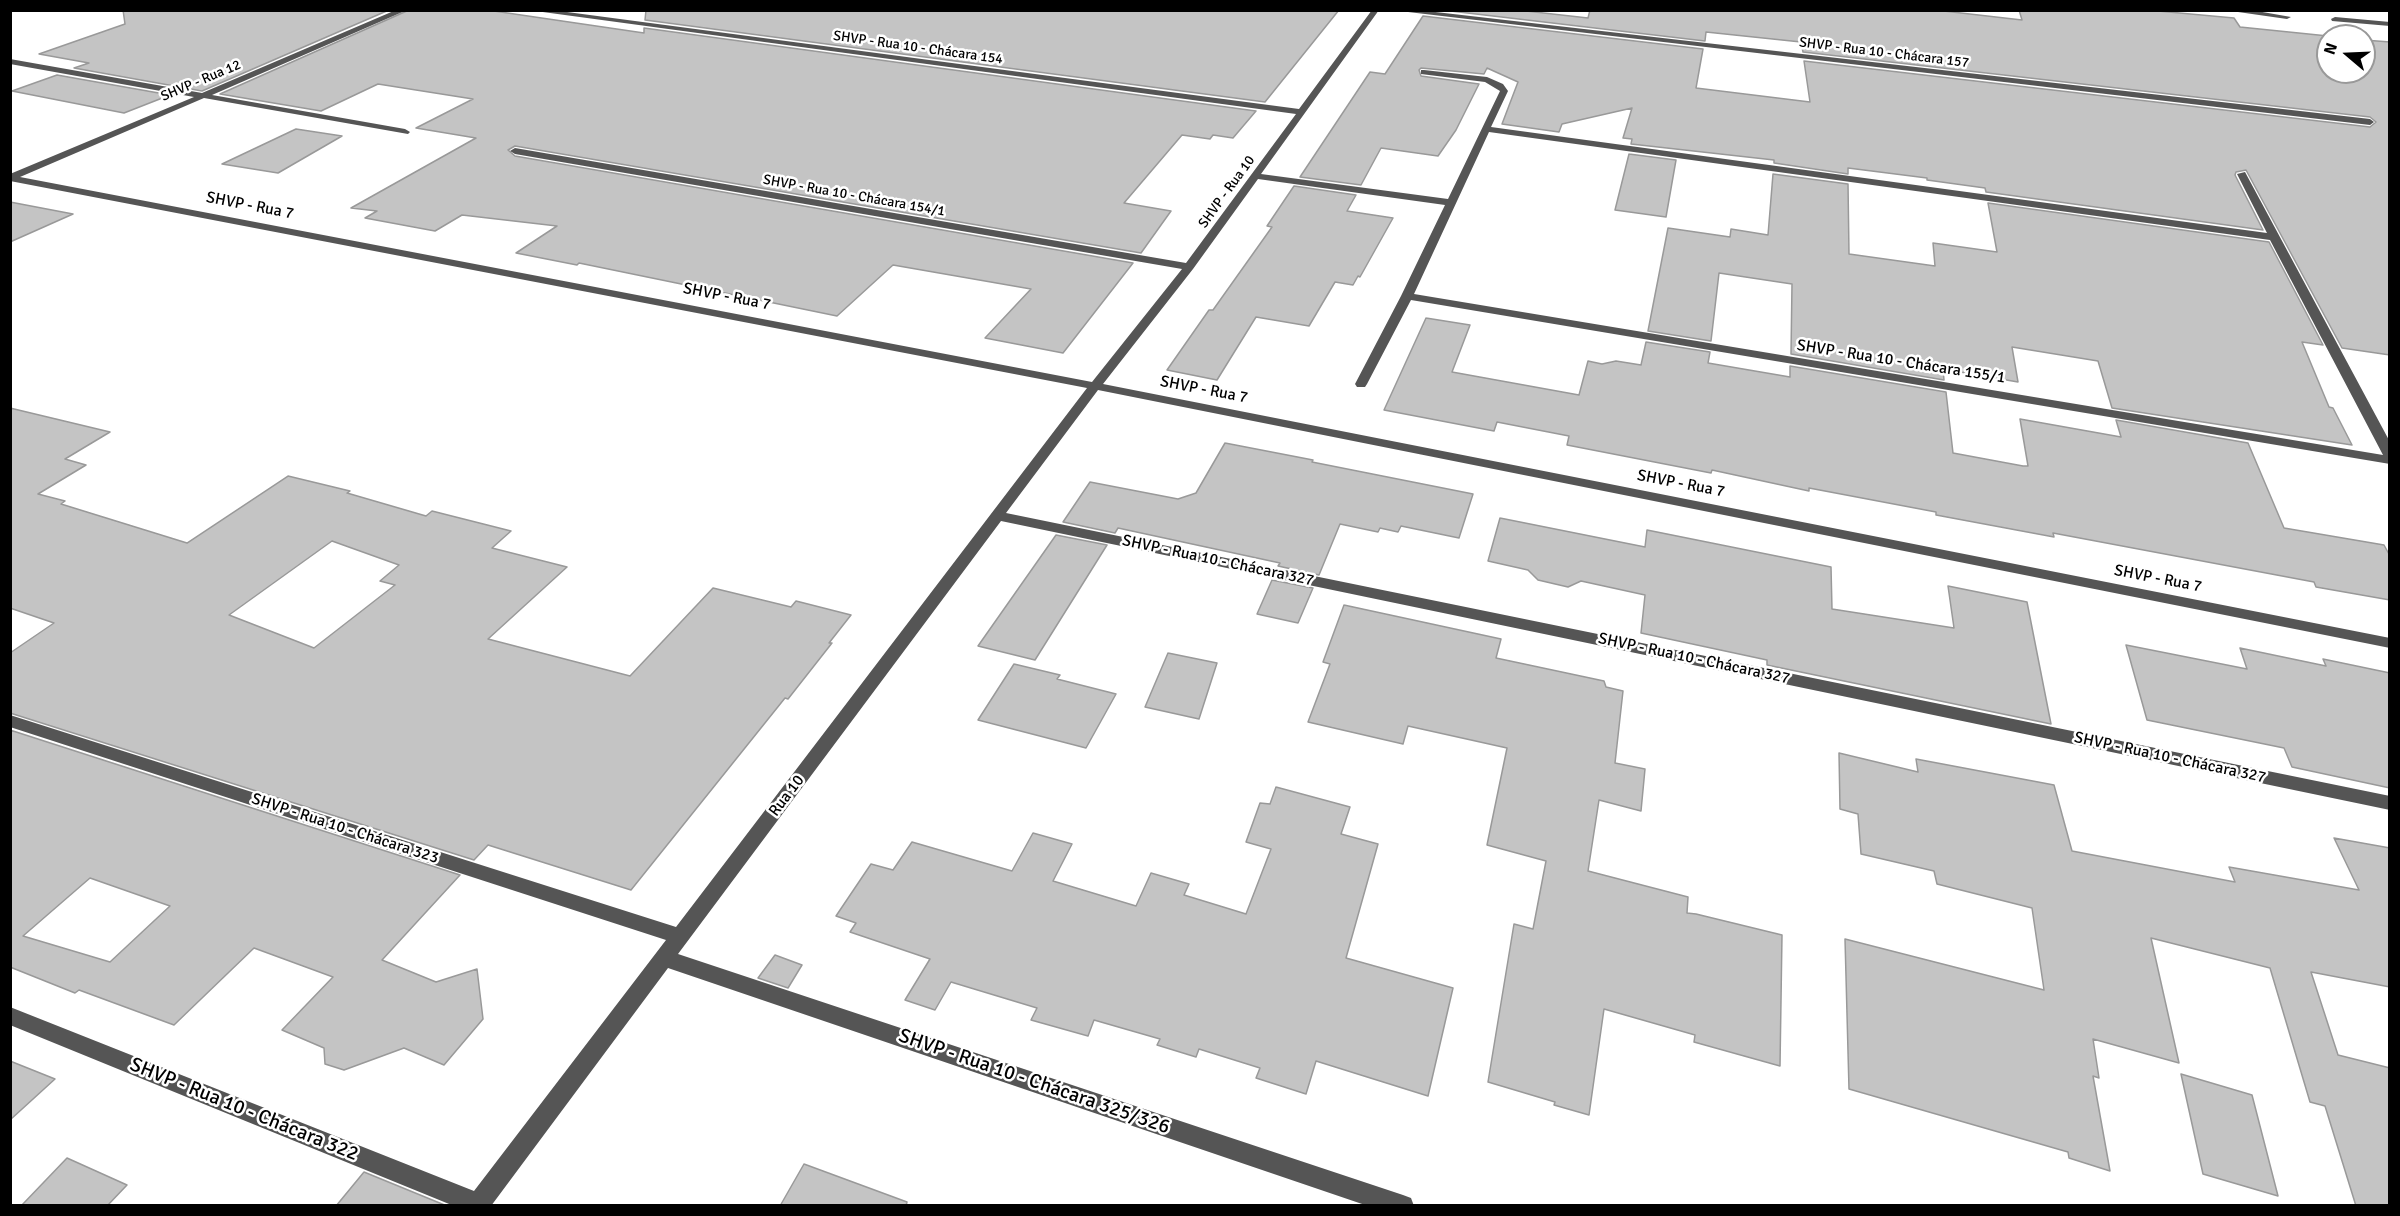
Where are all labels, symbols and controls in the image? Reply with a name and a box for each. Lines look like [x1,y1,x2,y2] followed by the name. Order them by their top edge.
[2316,24,2376,84] north arrow
[832,28,1004,68] street label: SHVP - Rua 10 - Chácara 154
[1798,34,1970,72] street label: SHVP - Rua 10 - Chácara 157
[2320,40,2342,57] text: N
[158,57,244,105] street label: SHVP - Rua 12
[1195,153,1259,231] street label: SHVP - Rua 10
[762,172,946,220] street label: SHVP - Rua 10 - Chácara 154/1
[205,188,295,224] street label: SHVP - Rua 7
[682,279,772,315] street label: SHVP - Rua 7
[1795,336,2007,388] street label: SHVP - Rua 10 - Chácara 155/1
[1159,372,1249,408] street label: SHVP - Rua 7
[1636,466,1726,502] street label: SHVP - Rua 7
[1120,531,1316,591] street label: SHVP - Rua 10 - Chácara 327
[2113,561,2203,597] street label: SHVP - Rua 7
[1596,629,1792,689] street label: SHVP - Rua 10 - Chácara 327
[2072,728,2268,788] street label: SHVP - Rua 10 - Chácara 327
[765,771,809,821] street label: Rua 10
[249,790,441,868] street label: SHVP - Rua 10 - Chácara 323
[895,1024,1173,1140] street label: SHVP - Rua 10 - Chácara 325/326
[126,1053,362,1167] street label: SHVP - Rua 10 - Chácara 322

